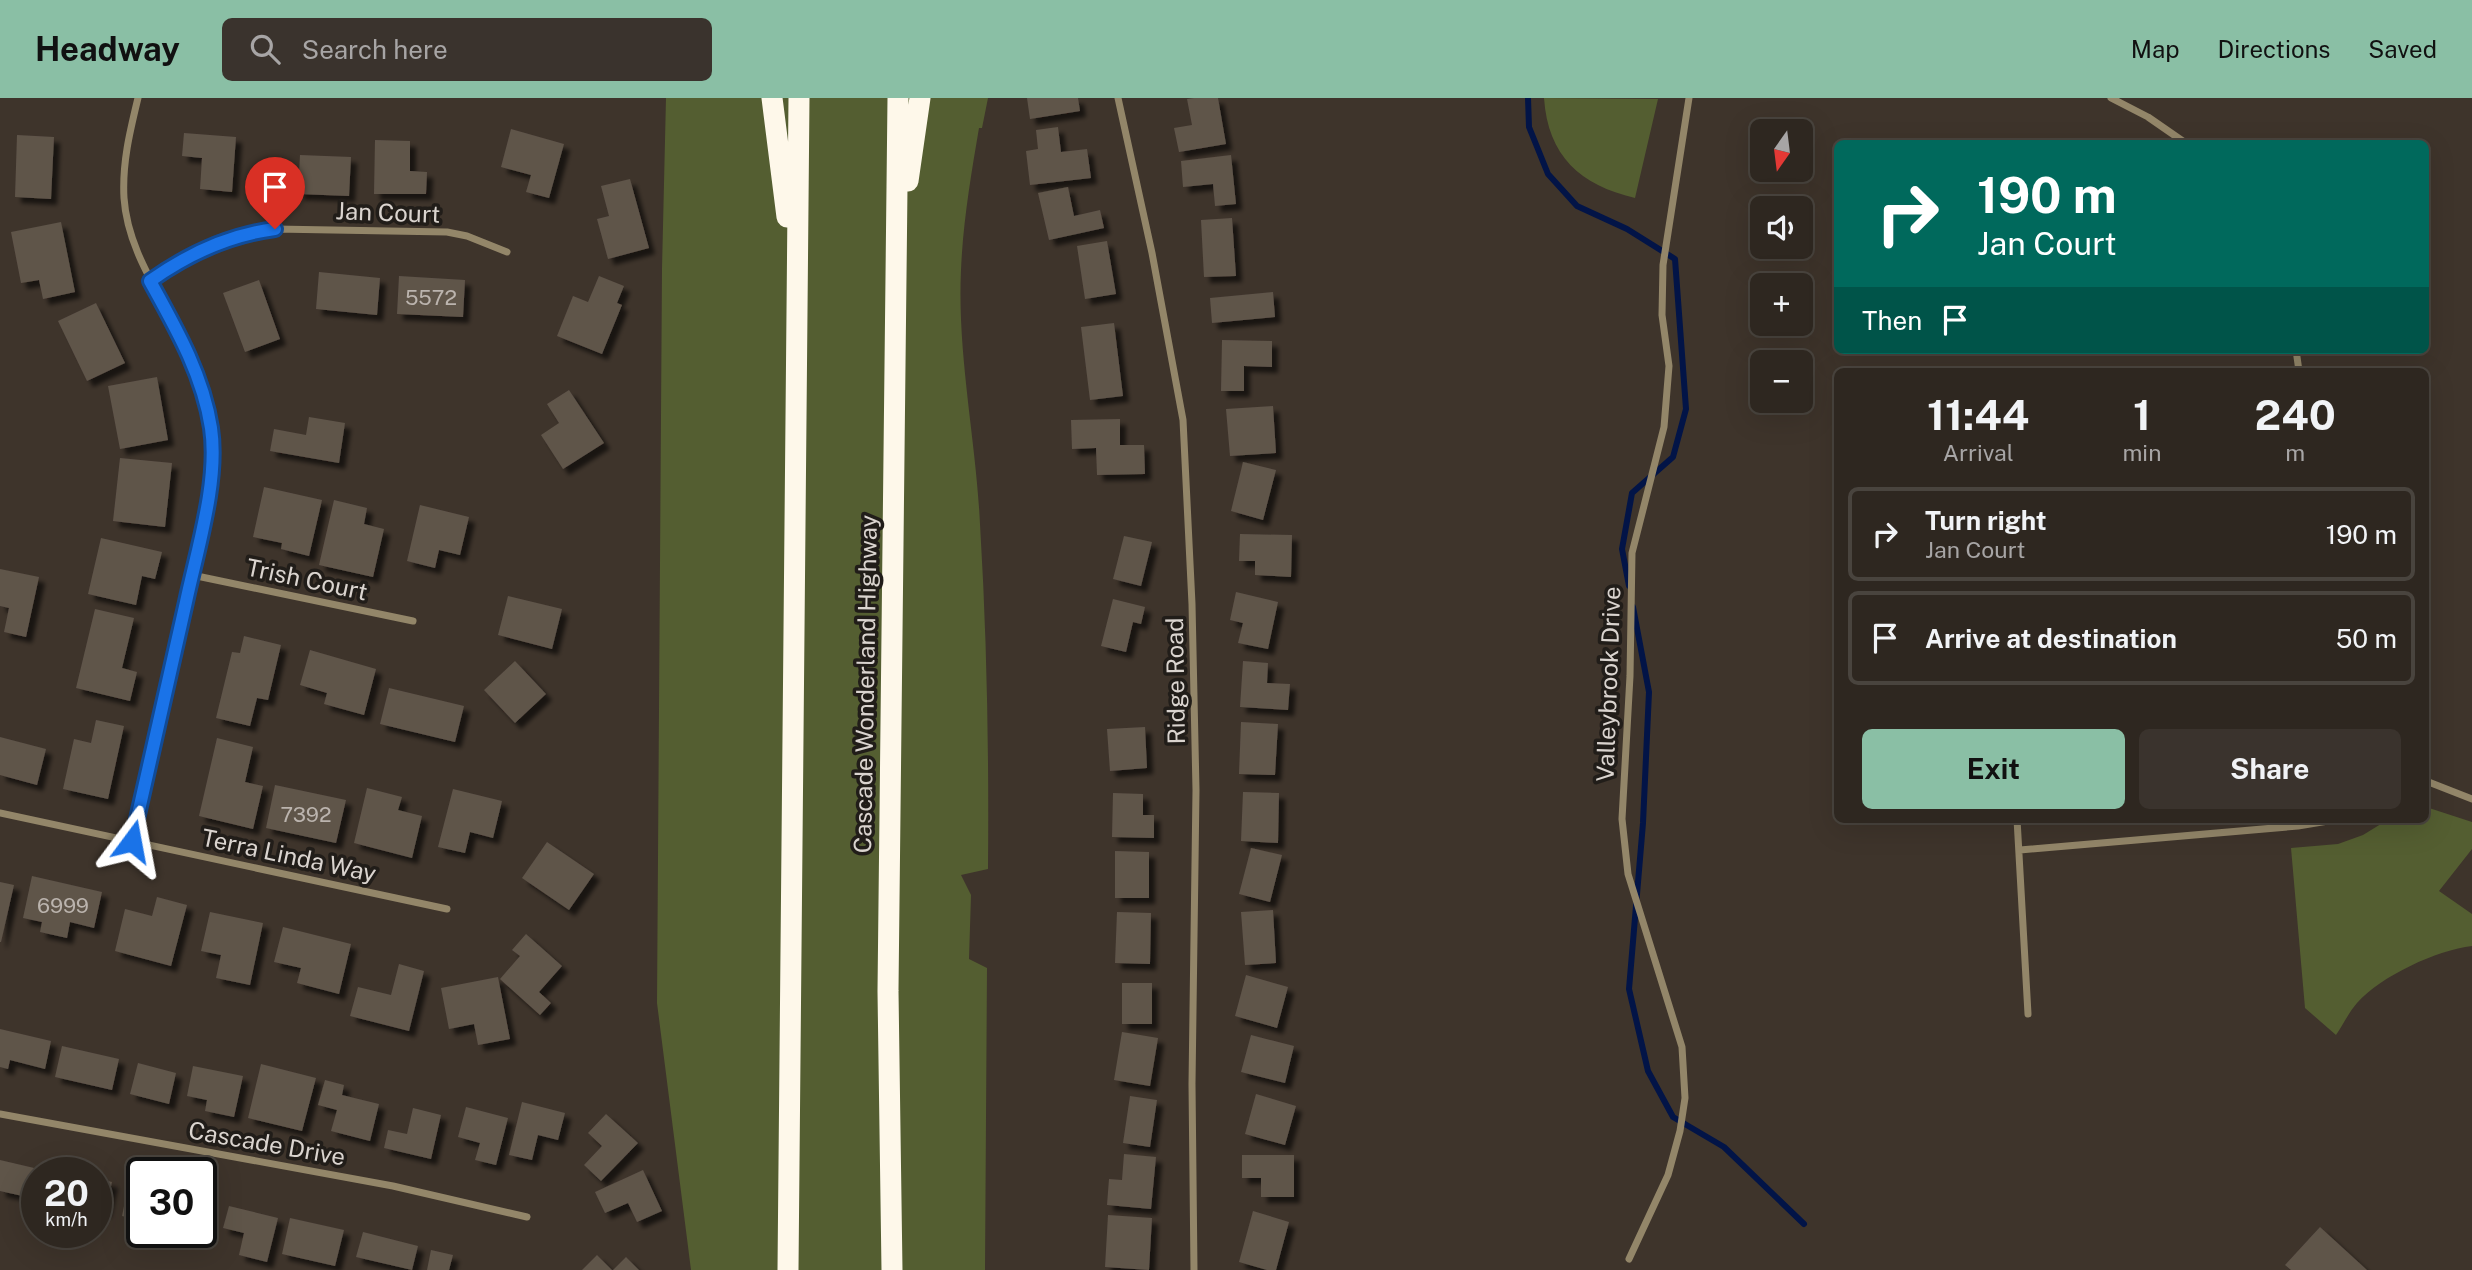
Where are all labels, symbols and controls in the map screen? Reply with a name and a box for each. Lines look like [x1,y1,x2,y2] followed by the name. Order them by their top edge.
[222,18,712,81] search box
[35,30,180,68] text: Headway
[246,30,284,68] icon: search
[302,34,448,65] text: Search here
[2131,35,2180,63] text: Map
[2218,35,2330,63] text: Directions
[2368,35,2437,63] text: Saved
[1750,119,1813,182] north arrow
[1750,119,1813,413] map controls
[245,157,305,229] pin
[1977,166,2117,224] text: 190 m
[256,168,294,206] icon: arrive
[1862,168,1953,259] icon: right
[335,196,441,228] street label: Jan Court
[1750,196,1813,259] button: sound
[1977,225,2117,262] text: Jan Court
[1750,273,1813,336] button: +
[405,285,457,310] house number: 5572
[1936,301,1974,339] icon: arrive
[1862,305,1922,336] text: Then
[1750,350,1813,413] button: −
[1927,390,2029,439] text: 11:44
[2133,390,2151,439] text: 1
[2255,390,2336,439] text: 240
[1943,439,2014,466] text: Arrival
[2122,439,2161,466] text: min
[2285,439,2305,466] text: m
[1925,505,2047,536] text: Turn right
[848,514,882,854] street label: Cascade Wonderland Highway
[1866,515,1904,553] icon: right
[2326,519,2397,550] text: 190 m
[1925,536,2025,563] text: Jan Court
[244,553,370,605] street label: Trish Court
[1591,586,1625,782] street label: Valleybrook Drive
[1160,617,1190,745] street label: Ridge Road
[1866,619,1904,657] icon: arrive
[1925,623,2177,654] text: Arrive at destination
[2336,623,2397,654] text: 50 m
[1862,729,2125,809] button: Exit
[2139,729,2401,809] button: Share
[281,802,331,827] house number: 7392
[95,804,169,878] position arrow
[199,823,379,887] street label: Terra Linda Way
[37,893,89,918] house number: 6999
[186,1115,348,1171] street label: Cascade Drive
[126,1157,217,1248] speed limit sign: 30
[44,1173,89,1214] text: 20
[45,1209,88,1230] text: km/h

